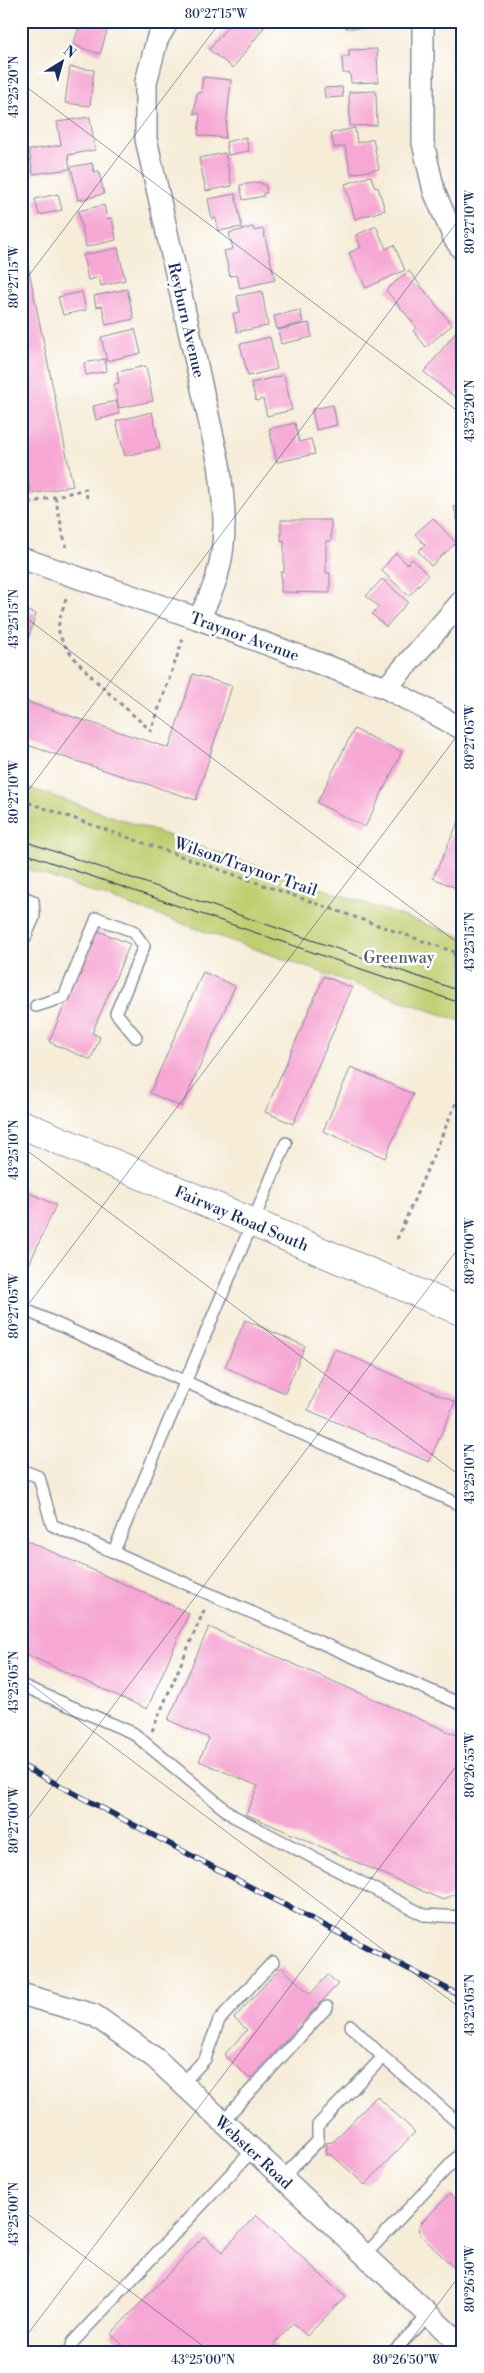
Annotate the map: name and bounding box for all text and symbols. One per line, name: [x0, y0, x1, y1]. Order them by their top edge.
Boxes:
text: 80°27'15"W: [185, 7, 248, 22]
north arrow: [38, 38, 88, 88]
text: N: [59, 42, 79, 63]
text: 43°25'20"N: [7, 56, 22, 118]
text: 80°27'10"W: [463, 189, 478, 254]
text: 80°27'15"W: [7, 245, 22, 308]
street label: Reyburn Avenue: [163, 261, 209, 380]
text: 43°25'20"N: [463, 380, 478, 442]
text: 43°25'15"N: [7, 589, 22, 649]
street label: Traynor Avenue: [187, 608, 302, 666]
text: 80°27'05"W: [463, 703, 478, 770]
text: 80°27'10"W: [7, 759, 22, 824]
street label: Wilson/Traynor Trail: [171, 833, 320, 901]
text: 43°25'15"N: [463, 912, 478, 972]
park label: Greenway: [363, 948, 435, 968]
text: 43°25'10"N: [7, 1120, 22, 1180]
street label: Fairway Road South: [172, 1182, 312, 1256]
text: 80°27'00"W: [463, 1217, 478, 1284]
text: 80°27'05"W: [7, 1272, 22, 1339]
text: 43°25'10"N: [463, 1444, 478, 1504]
text: 43°25'05"N: [7, 1651, 22, 1713]
text: 80°26'55"W: [463, 1731, 478, 1798]
text: 80°27'00"W: [7, 1786, 22, 1853]
text: 43°25'05"N: [463, 1974, 478, 2036]
street label: Webster Road: [210, 2111, 296, 2194]
text: 43°25'00"N: [7, 2182, 22, 2246]
text: 80°26'50"W: [463, 2245, 478, 2312]
text: 43°25'00"N: [171, 2353, 235, 2368]
text: 80°26'50"W: [373, 2353, 440, 2368]

